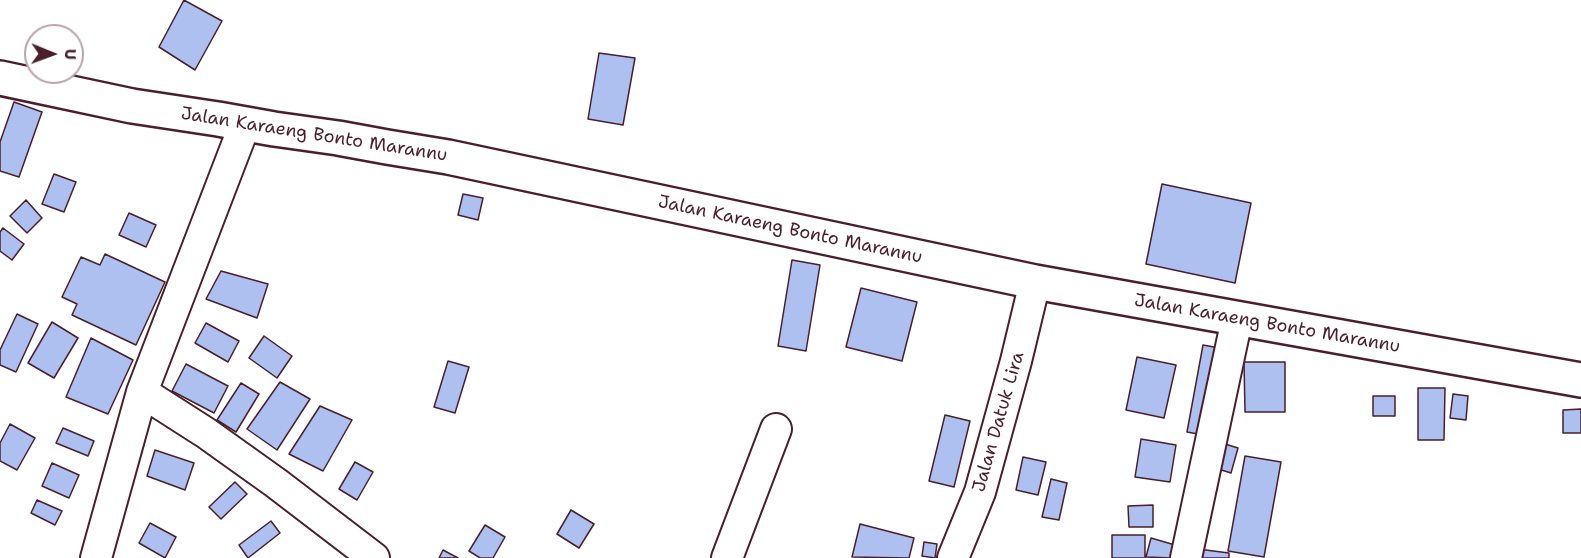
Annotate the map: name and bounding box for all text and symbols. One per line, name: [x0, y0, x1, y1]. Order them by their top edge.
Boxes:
north arrow: [24, 24, 84, 84]
text: U: [60, 49, 81, 60]
street label: Jalan Karaeng Bonto Marannu: [179, 103, 449, 167]
street label: Jalan Karaeng Bonto Marannu: [656, 191, 924, 269]
street label: Jalan Karaeng Bonto Marannu: [1132, 290, 1402, 358]
street label: Jalan Datuk Lira: [969, 349, 1029, 495]

